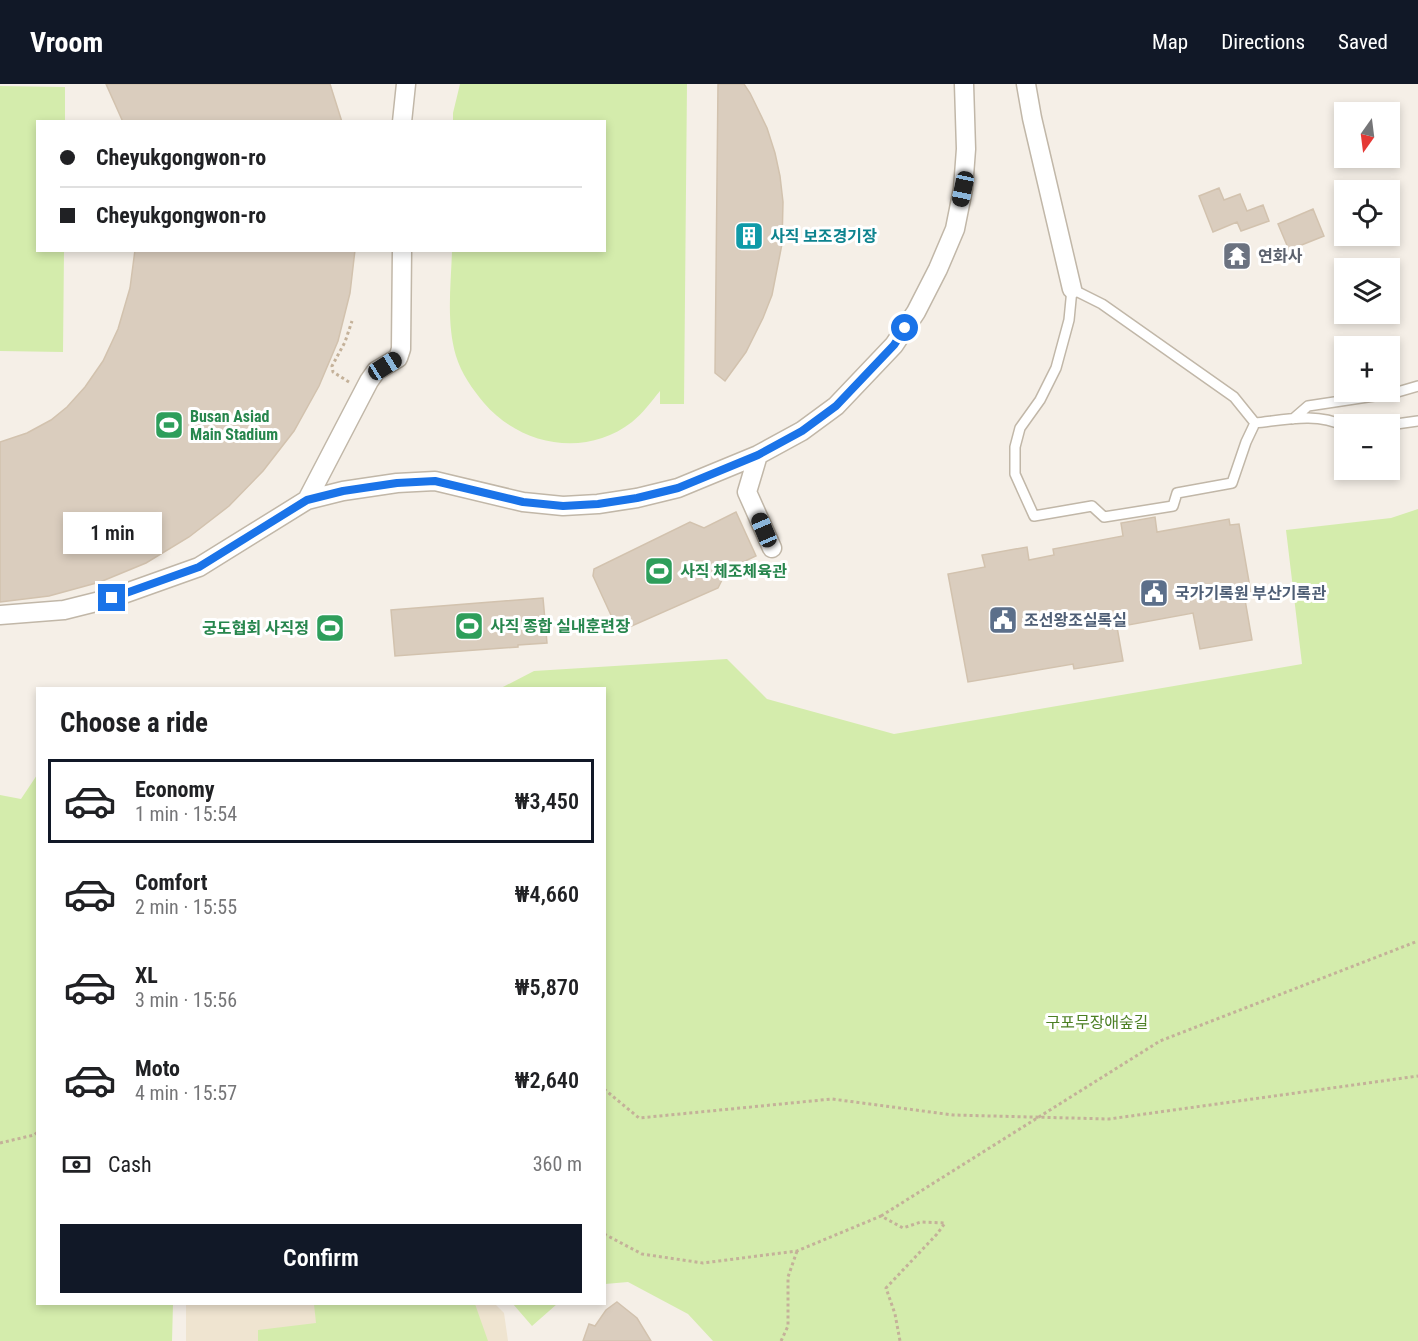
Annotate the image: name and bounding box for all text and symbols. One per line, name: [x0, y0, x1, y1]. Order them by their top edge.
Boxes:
text: Vroom: [30, 26, 103, 59]
text: Map: [1152, 30, 1188, 54]
text: Directions: [1221, 30, 1305, 54]
text: Saved: [1338, 30, 1388, 54]
north arrow: [1334, 102, 1400, 168]
map controls: [1334, 102, 1400, 480]
text: Cheyukgongwon-ro: [96, 145, 266, 170]
car: [950, 170, 976, 208]
button: locate: [1334, 180, 1400, 246]
text: Cheyukgongwon-ro: [96, 203, 266, 228]
building icon: 사직 보조경기장: [733, 220, 765, 252]
place label: 사직 보조경기장: [770, 227, 877, 246]
temple icon: 연화사: [1221, 240, 1253, 272]
place label: 연화사: [1258, 247, 1302, 266]
button: layers: [1334, 258, 1400, 324]
route start: [891, 314, 918, 341]
button: +: [1334, 336, 1400, 402]
car: [365, 349, 405, 383]
place label: Busan Asiad Main Stadium: [190, 407, 278, 444]
sports icon: Busan Asiad Main Stadium: [153, 409, 185, 441]
button: −: [1334, 414, 1400, 480]
car: [749, 510, 779, 550]
callout: 1 min: [63, 511, 162, 553]
text: 1 min: [90, 521, 135, 545]
sports icon: 사직 체조체육관: [643, 555, 675, 587]
place label: 사직 체조체육관: [680, 562, 787, 581]
public building icon: 국가기록원 부산기록관: [1138, 577, 1170, 609]
route end: [98, 584, 125, 611]
place label: 국가기록원 부산기록관: [1175, 584, 1326, 603]
public building icon: 조선왕조실록실: [987, 604, 1019, 636]
sports icon: 사직 종합 실내훈련장: [453, 610, 485, 642]
place label: 조선왕조실록실: [1024, 611, 1127, 630]
sports icon: 궁도협회 사직정: [314, 612, 346, 644]
place label: 사직 종합 실내훈련장: [490, 617, 630, 636]
place label: 궁도협회 사직정: [202, 619, 309, 638]
text: Choose a ride: [60, 707, 208, 739]
icon: car: [63, 774, 117, 828]
text: Economy: [135, 777, 215, 802]
text: ₩3,450: [514, 789, 579, 814]
text: 1 min · 15:54: [135, 802, 237, 826]
icon: car: [63, 867, 117, 921]
text: Comfort: [135, 870, 208, 895]
text: ₩4,660: [514, 882, 579, 907]
text: 2 min · 15:55: [135, 895, 237, 919]
icon: car: [63, 960, 117, 1014]
text: XL: [135, 963, 158, 988]
text: ₩5,870: [514, 975, 579, 1000]
text: 3 min · 15:56: [135, 988, 237, 1012]
park label: 구포무장애숲길: [1045, 1013, 1149, 1032]
icon: car: [63, 1053, 117, 1107]
text: Moto: [135, 1056, 180, 1081]
text: ₩2,640: [514, 1068, 579, 1093]
text: 4 min · 15:57: [135, 1081, 237, 1105]
icon: cash: [60, 1148, 93, 1181]
text: Cash: [108, 1152, 152, 1177]
text: 360 m: [533, 1152, 582, 1176]
button: Confirm: [60, 1224, 582, 1293]

